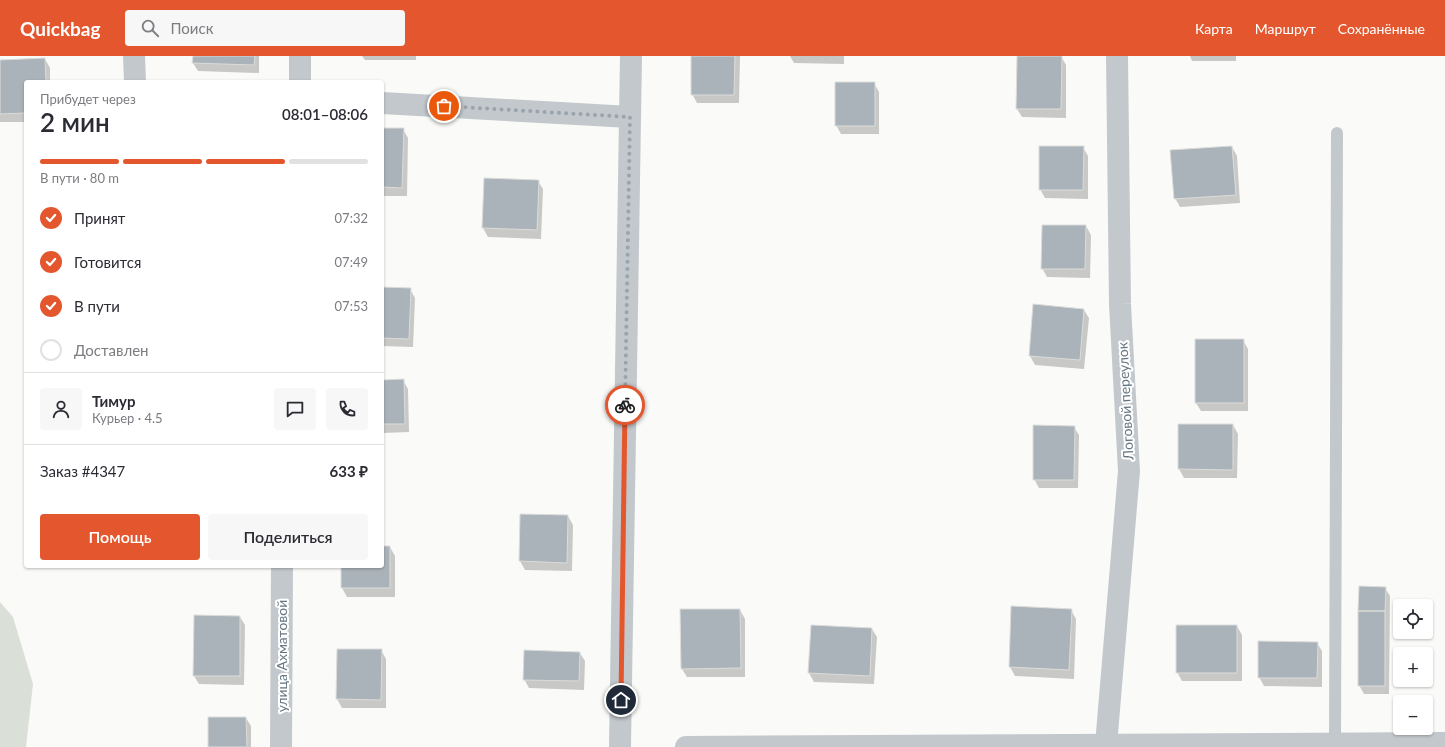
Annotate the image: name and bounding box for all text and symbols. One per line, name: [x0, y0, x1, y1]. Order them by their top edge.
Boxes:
search box: [125, 10, 405, 46]
text: Quickbag: [20, 17, 101, 40]
icon: search: [139, 17, 161, 39]
text: Поиск: [171, 19, 213, 37]
text: Карта: [1195, 20, 1233, 37]
text: Маршрут: [1255, 20, 1316, 37]
text: Сохранённые: [1338, 20, 1425, 37]
pin: [427, 89, 461, 123]
text: Прибудет через: [40, 91, 136, 107]
icon: bag: [433, 95, 455, 117]
text: 08:01–08:06: [282, 105, 368, 123]
text: 2 мин: [40, 106, 110, 138]
text: В пути · 80 m: [40, 170, 119, 186]
icon: check: [40, 207, 62, 229]
text: Принят: [74, 209, 125, 227]
text: 07:32: [335, 210, 368, 226]
icon: check: [40, 251, 62, 273]
text: Готовится: [74, 253, 141, 271]
text: 07:49: [335, 254, 368, 270]
icon: check: [40, 295, 62, 317]
text: В пути: [74, 297, 120, 315]
text: 07:53: [335, 298, 368, 314]
text: Доставлен: [74, 341, 149, 359]
street label: Логовой переулок: [1113, 341, 1137, 461]
courier: [605, 385, 645, 425]
button: person: [40, 388, 82, 430]
button: chat: [274, 388, 316, 430]
button: phone: [326, 388, 368, 430]
text: Тимур: [92, 392, 135, 410]
icon: bike: [614, 394, 636, 416]
text: Курьер · 4.5: [92, 410, 163, 426]
text: Заказ #4347: [40, 462, 125, 480]
text: 633 ₽: [330, 462, 368, 480]
button: Помощь: [40, 514, 200, 560]
button: Поделиться: [208, 514, 368, 560]
map controls: [1393, 599, 1433, 735]
button: locate: [1393, 599, 1433, 639]
street label: улица Ахматовой: [273, 600, 290, 712]
button: +: [1393, 647, 1433, 687]
pin: [604, 683, 638, 717]
icon: home: [610, 689, 632, 711]
button: −: [1393, 695, 1433, 735]

